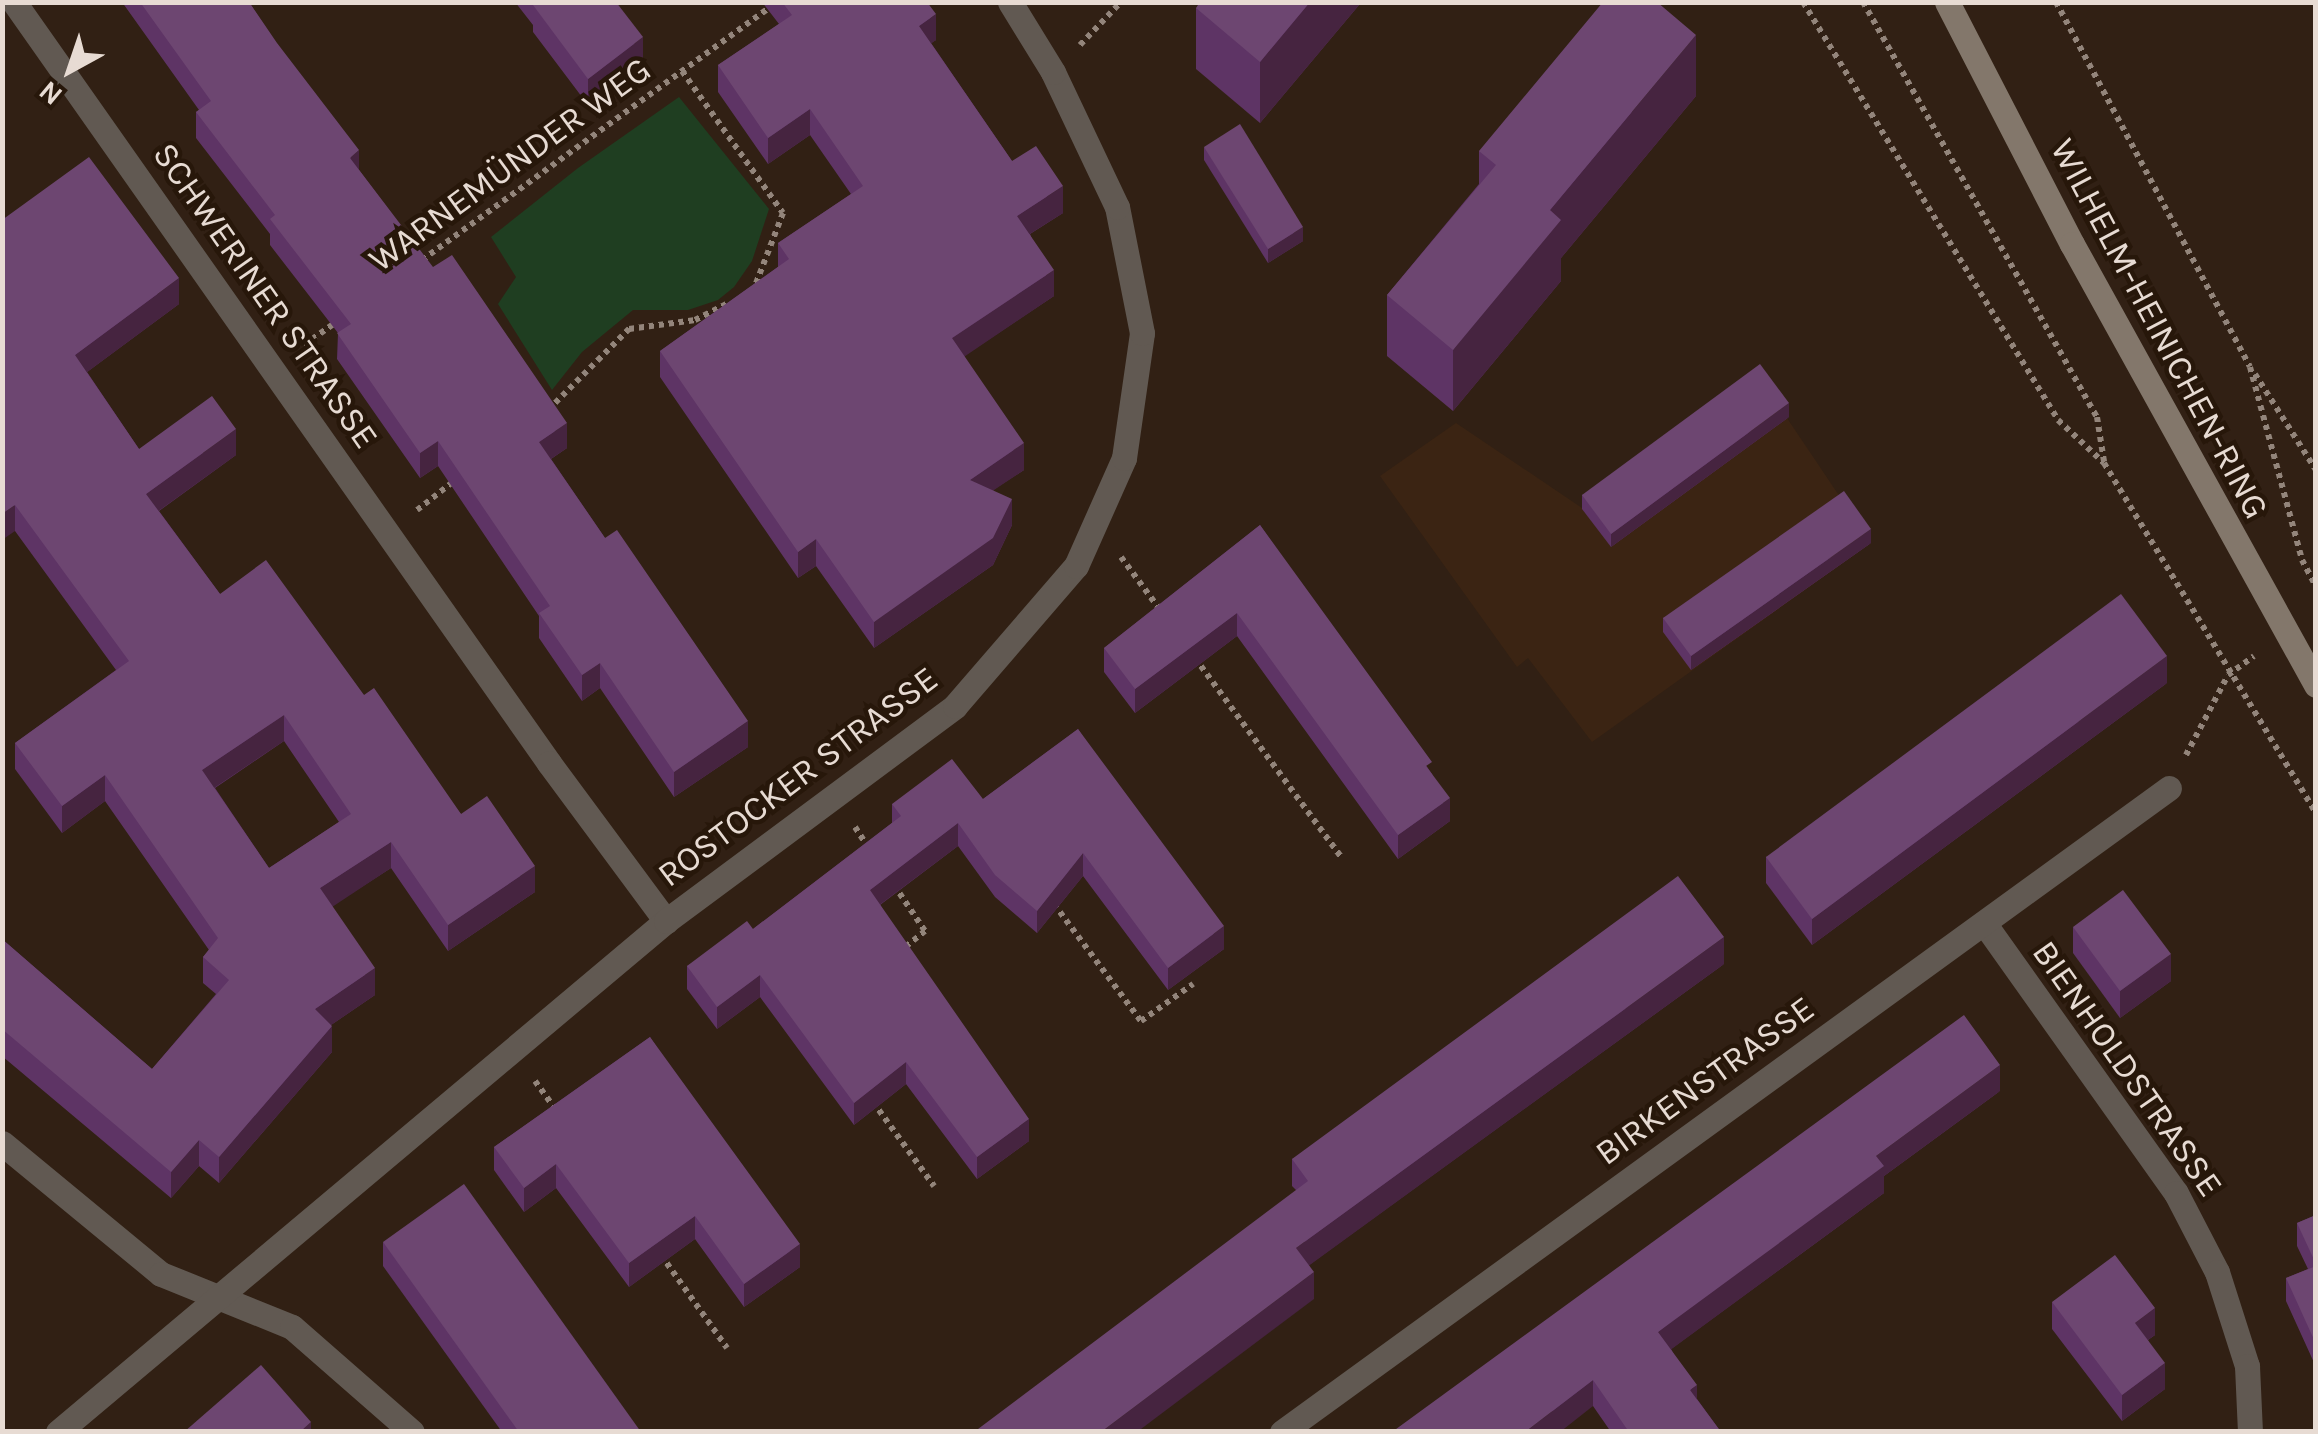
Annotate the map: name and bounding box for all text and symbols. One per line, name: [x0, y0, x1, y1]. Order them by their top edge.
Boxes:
north arrow: [20, 20, 120, 120]
street label: WARNEMÜNDER WEG: [361, 49, 659, 281]
text: N: [32, 74, 69, 112]
street label: WILHELM-HEINICHEN-RING: [2041, 132, 2277, 526]
street label: SCHWERINER STRASSE: [143, 135, 387, 457]
street label: ROSTOCKER STRASSE: [650, 658, 946, 896]
street label: BIENHOLDSTRASSE: [2023, 933, 2231, 1205]
street label: BIRKENSTRASSE: [1587, 988, 1823, 1174]

